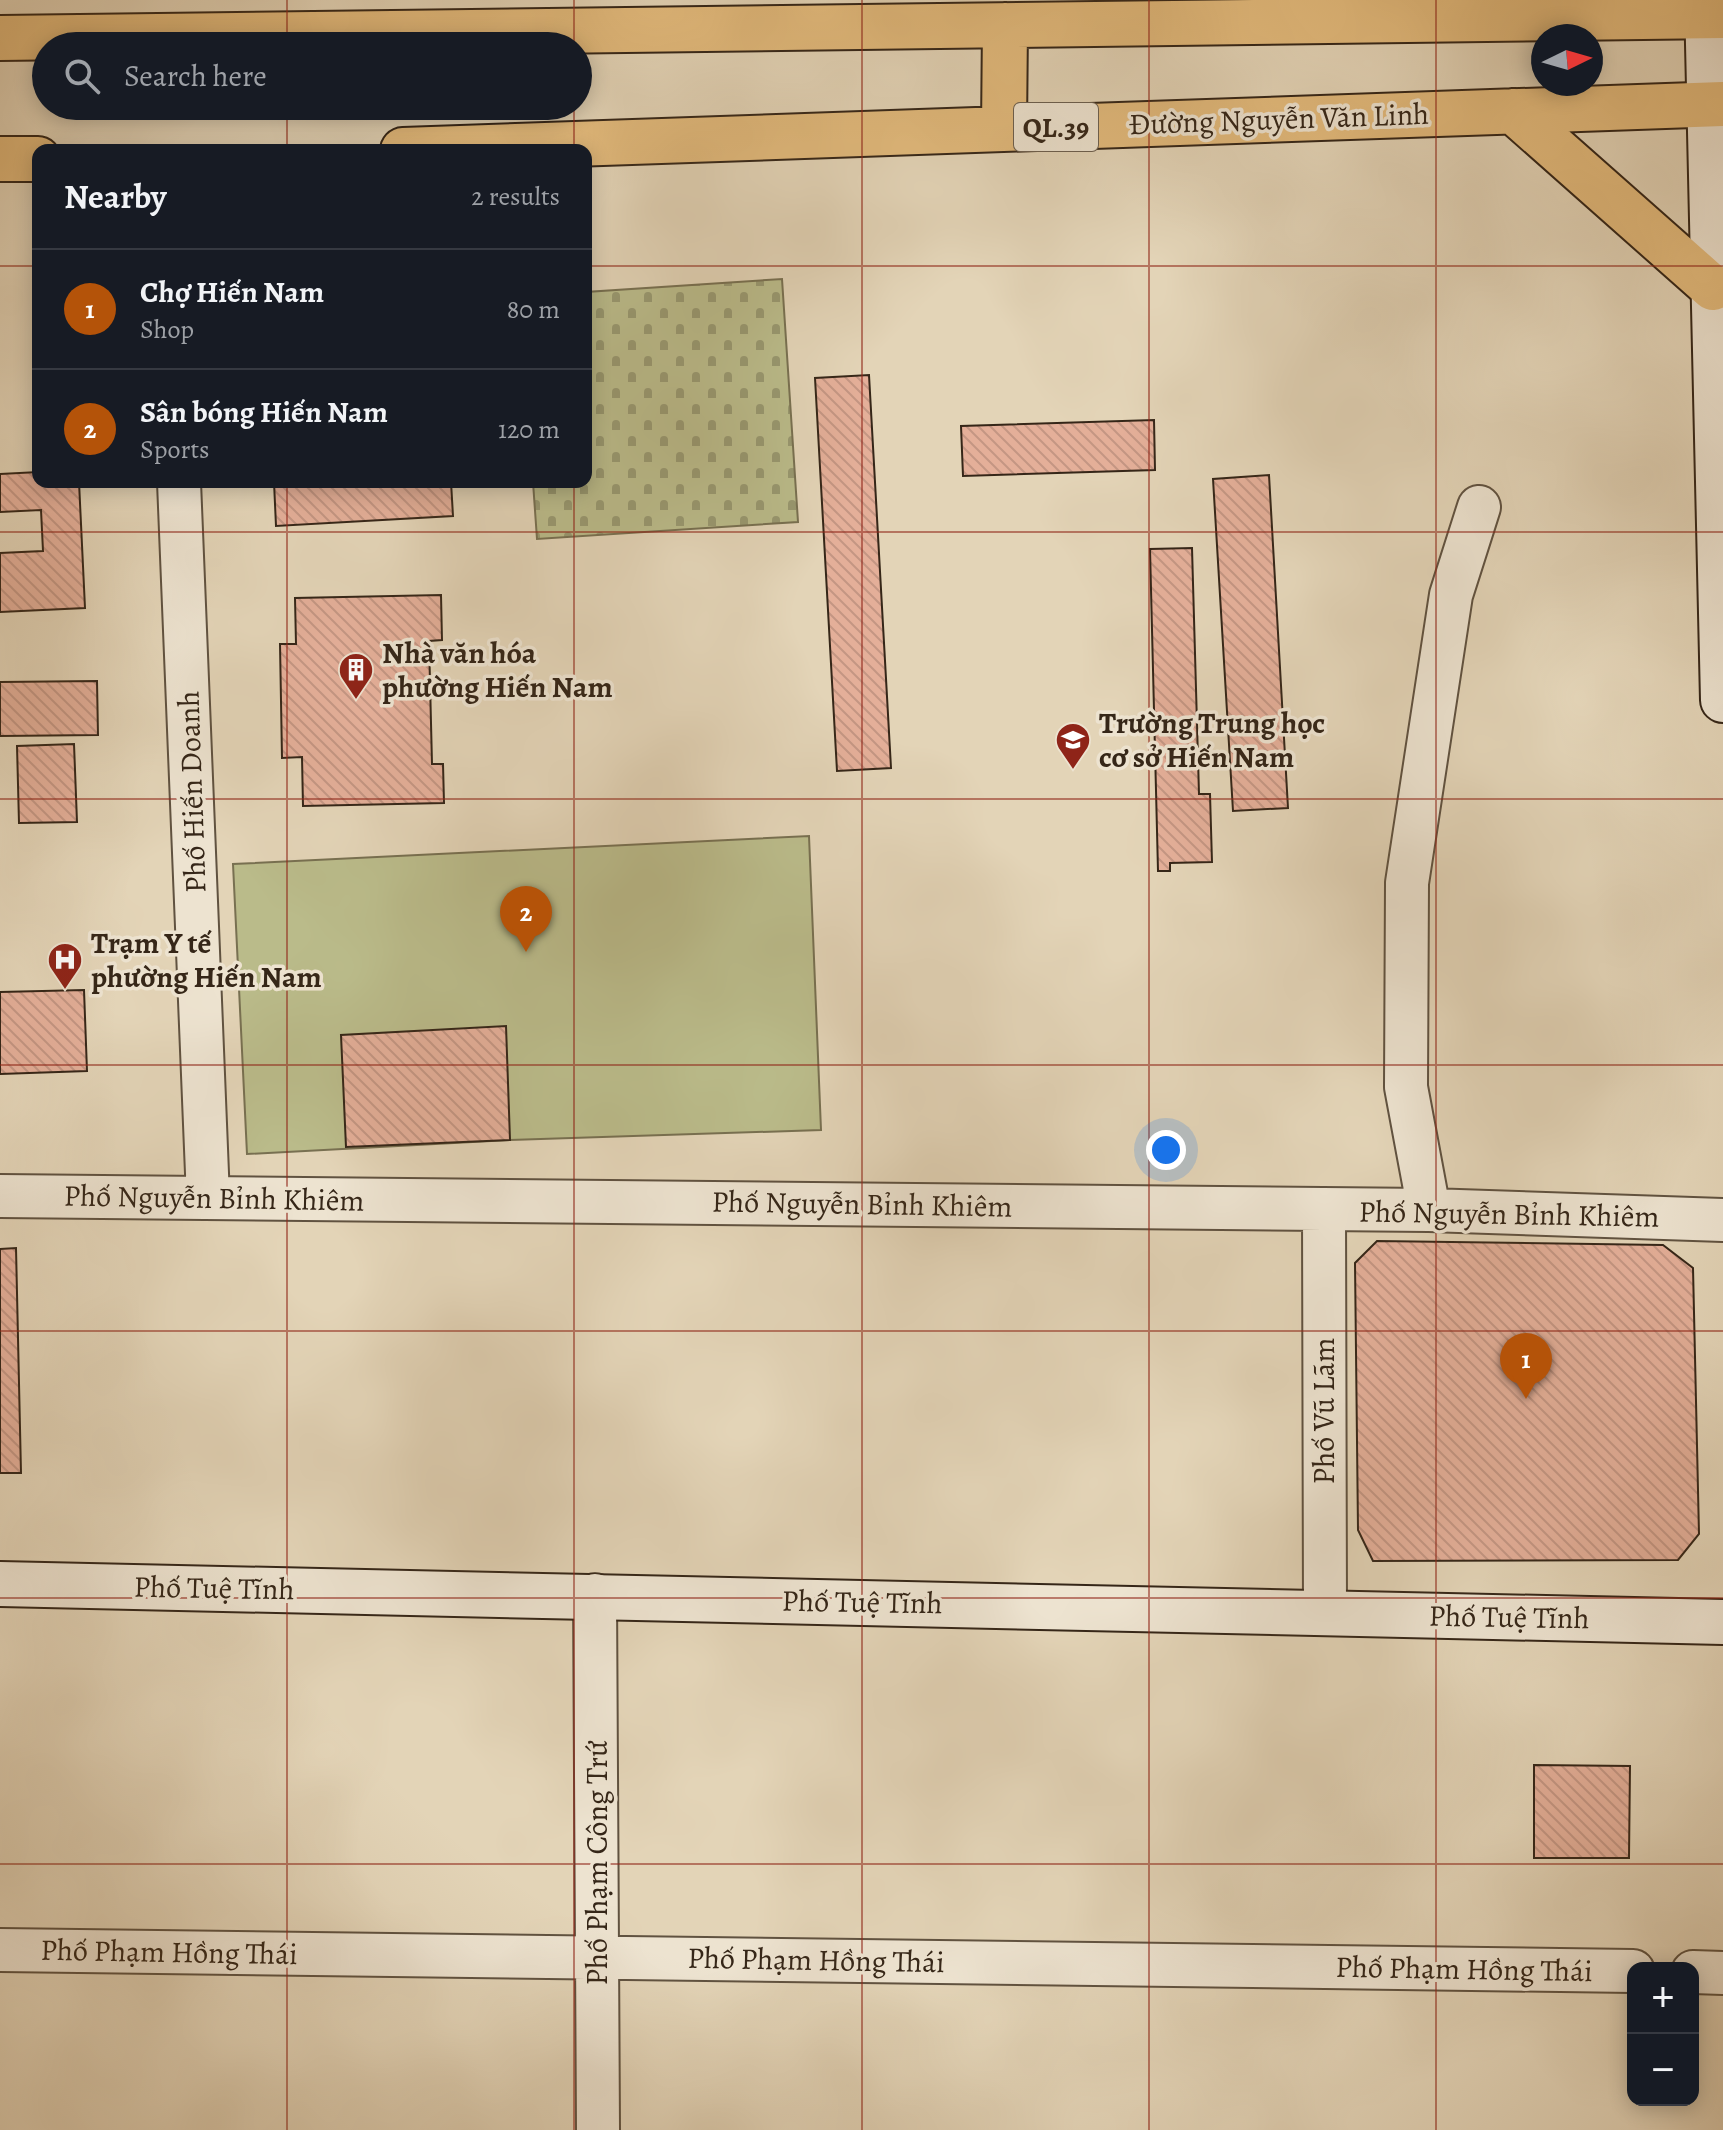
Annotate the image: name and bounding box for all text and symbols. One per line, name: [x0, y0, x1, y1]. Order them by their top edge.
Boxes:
north arrow: [1531, 24, 1603, 96]
search box: [32, 32, 592, 120]
icon: search: [60, 54, 104, 98]
text: Search here: [124, 56, 267, 96]
street label: Đường Nguyễn Văn Linh: [1128, 94, 1430, 144]
road number: QL.39: [1014, 103, 1098, 151]
text: Nearby: [64, 173, 167, 220]
text: 2 results: [471, 179, 560, 214]
text: Chợ Hiến Nam: [140, 272, 324, 312]
text: 1: [85, 292, 95, 327]
text: 80 m: [507, 292, 560, 327]
text: Shop: [140, 312, 194, 347]
text: Sân bóng Hiến Nam: [140, 392, 388, 432]
text: 2: [84, 412, 96, 447]
text: 120 m: [498, 412, 560, 447]
text: Sports: [140, 432, 209, 467]
place label: Nhà văn hóa phường Hiến Nam: [382, 633, 613, 707]
building icon: Nhà văn hóa phường Hiến Nam: [337, 651, 375, 701]
street label: Phố Hiến Doanh: [168, 690, 216, 894]
place label: Trường Trung học cơ sở Hiến Nam: [1099, 703, 1325, 777]
school or university icon: Trường Trung học cơ sở Hiến Nam: [1054, 721, 1092, 771]
pin: 2: [500, 886, 552, 952]
place label: Trạm Y tế phường Hiến Nam: [91, 923, 322, 997]
hospital icon: Trạm Y tế phường Hiến Nam: [46, 941, 84, 991]
your location: [1146, 1130, 1186, 1170]
street label: Phố Nguyễn Bỉnh Khiêm: [63, 1175, 365, 1221]
street label: Phố Nguyễn Bỉnh Khiêm: [711, 1181, 1013, 1227]
street label: Phố Nguyễn Bỉnh Khiêm: [1358, 1191, 1660, 1237]
pin: 1: [1500, 1333, 1552, 1399]
street label: Phố Vũ Lãm: [1304, 1338, 1344, 1484]
street label: Phố Tuệ Tĩnh: [133, 1567, 295, 1609]
street label: Phố Tuệ Tĩnh: [781, 1581, 943, 1623]
street label: Phố Tuệ Tĩnh: [1428, 1596, 1590, 1638]
street label: Phố Phạm Công Trứ: [577, 1740, 617, 1985]
street label: Phố Phạm Hồng Thái: [40, 1930, 298, 1974]
street label: Phố Phạm Hồng Thái: [687, 1938, 945, 1982]
street label: Phố Phạm Hồng Thái: [1335, 1947, 1593, 1991]
map controls: [1627, 1962, 1699, 2106]
button: +: [1627, 1962, 1699, 2034]
button: −: [1627, 2034, 1699, 2106]

